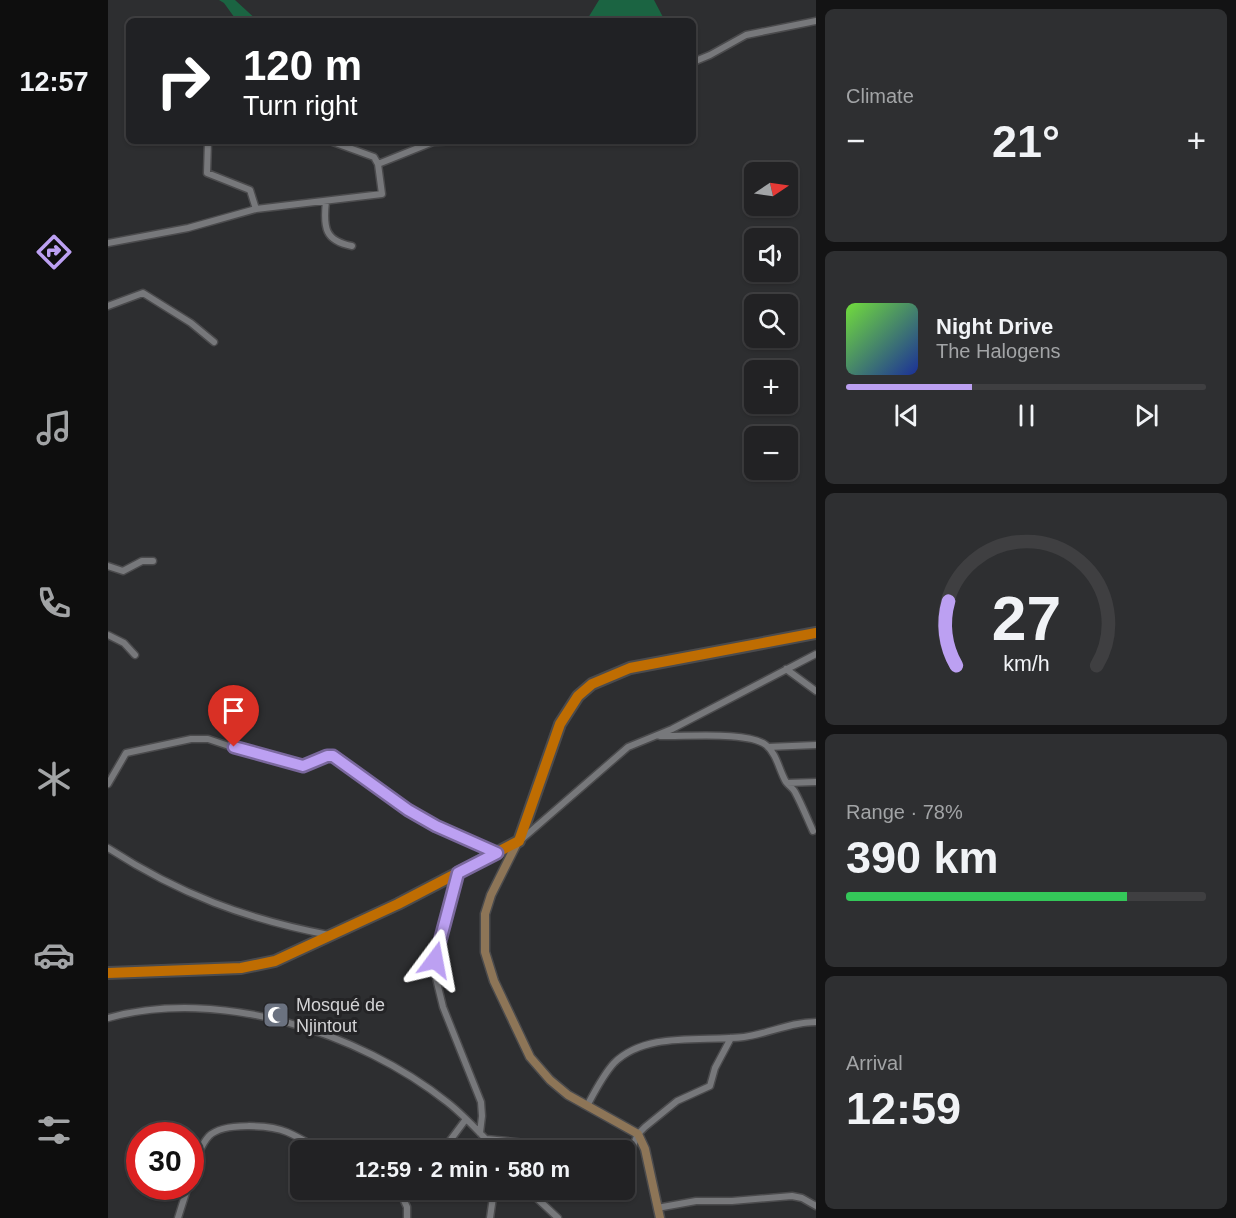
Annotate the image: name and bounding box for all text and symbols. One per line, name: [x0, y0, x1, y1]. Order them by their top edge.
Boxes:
icon: right: [144, 42, 222, 120]
text: 120 m: [243, 42, 362, 89]
text: 12:57: [19, 67, 89, 97]
text: Climate: [846, 85, 914, 107]
text: Turn right: [243, 91, 358, 121]
text: 21°: [992, 116, 1060, 167]
text: −: [846, 122, 865, 159]
text: +: [1187, 122, 1206, 159]
north arrow: [744, 162, 798, 216]
map controls: [744, 162, 798, 480]
button: sound: [744, 228, 798, 282]
icon: directions: [33, 231, 75, 273]
button: search: [744, 294, 798, 348]
text: Night Drive: [936, 314, 1053, 339]
text: The Halogens: [936, 340, 1061, 362]
button: +: [744, 360, 798, 414]
icon: previous: [890, 399, 923, 432]
icon: pause: [1010, 399, 1043, 432]
icon: next: [1130, 399, 1163, 432]
icon: music: [33, 407, 75, 449]
button: −: [744, 426, 798, 480]
icon: phone: [33, 582, 75, 624]
text: 27: [991, 584, 1061, 653]
text: km/h: [1003, 652, 1049, 676]
pin: [208, 685, 259, 747]
icon: arrive: [217, 694, 250, 727]
icon: climate: [33, 758, 75, 800]
text: Range · 78%: [846, 801, 963, 823]
text: 390 km: [846, 832, 999, 883]
position arrow: [403, 928, 467, 992]
icon: car: [33, 934, 75, 976]
place label: Mosqué de Njintout: [296, 995, 385, 1036]
mosque icon: Mosqué de Njintout: [261, 1000, 291, 1030]
text: Arrival: [846, 1052, 903, 1074]
text: 12:59: [846, 1083, 961, 1134]
icon: filters: [33, 1109, 75, 1151]
speed limit sign: 30: [126, 1122, 204, 1200]
text: 12:59 · 2 min · 580 m: [355, 1157, 570, 1182]

